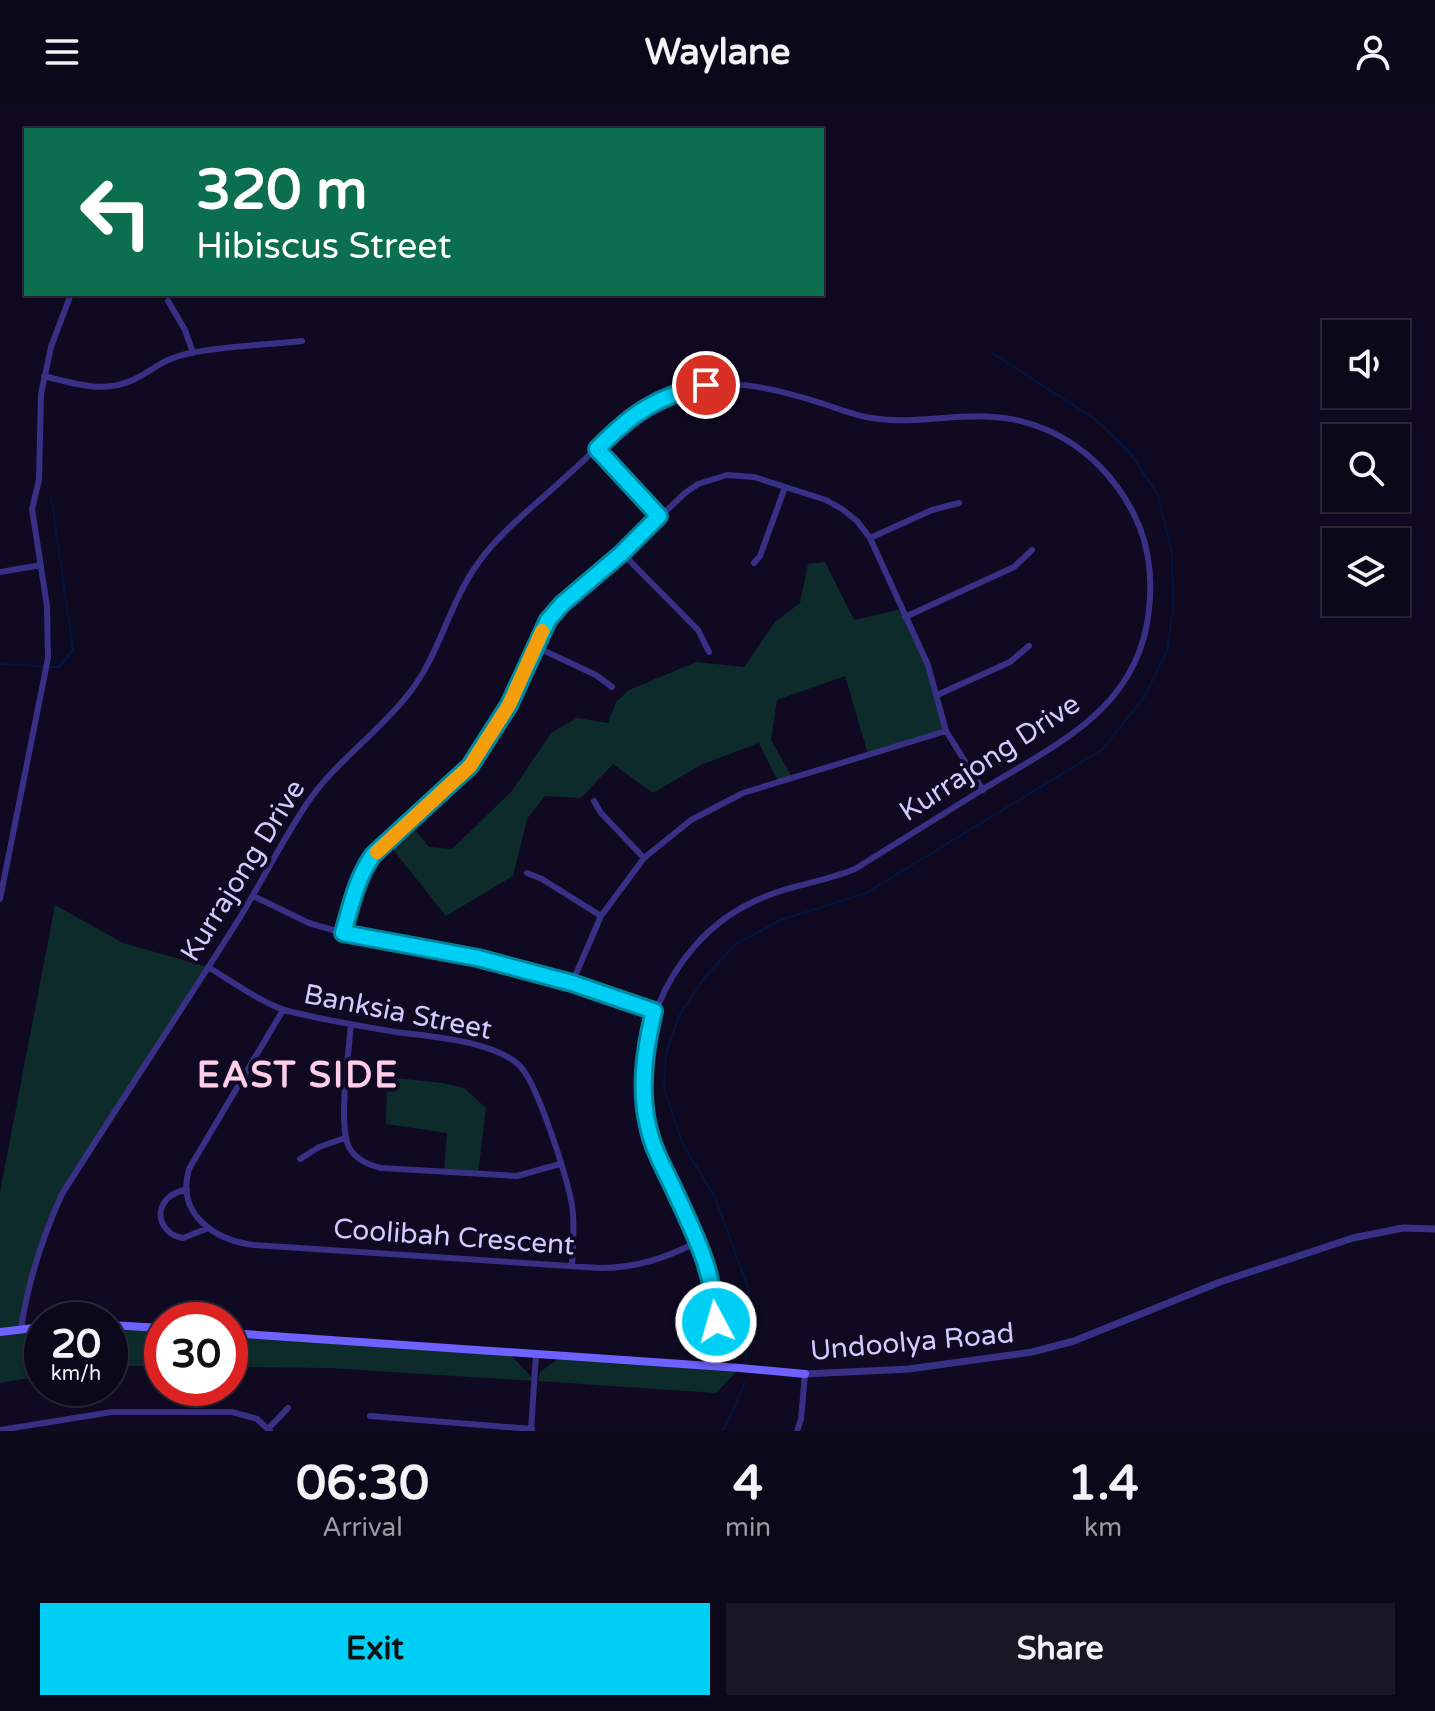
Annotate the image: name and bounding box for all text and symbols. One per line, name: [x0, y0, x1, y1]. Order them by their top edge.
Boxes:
icon: menu: [40, 30, 84, 74]
icon: person: [1351, 30, 1395, 74]
text: Waylane: [645, 31, 790, 74]
text: 320 m: [196, 157, 367, 224]
icon: left: [64, 160, 168, 264]
text: Hibiscus Street: [196, 225, 451, 268]
map controls: [1322, 320, 1410, 616]
button: sound: [1322, 320, 1410, 408]
pin: [672, 351, 740, 419]
icon: arrive: [684, 363, 728, 407]
button: search: [1322, 424, 1410, 512]
button: layers: [1322, 528, 1410, 616]
street label: Kurrajong Drive: [893, 687, 1086, 829]
street label: Kurrajong Drive: [173, 773, 312, 968]
street label: Banksia Street: [301, 977, 495, 1047]
district label: EAST SIDE: [197, 1054, 399, 1097]
street label: Coolibah Crescent: [332, 1212, 576, 1262]
position arrow: [674, 1280, 758, 1364]
speed limit sign: 30: [144, 1302, 248, 1406]
street label: Undoolya Road: [809, 1316, 1016, 1368]
text: 20: [51, 1320, 101, 1368]
text: km/h: [51, 1362, 101, 1386]
text: 06:30: [296, 1455, 429, 1513]
text: 4: [733, 1455, 763, 1513]
text: 1.4: [1067, 1455, 1139, 1513]
text: Arrival: [322, 1512, 403, 1543]
text: min: [725, 1512, 771, 1543]
text: km: [1084, 1512, 1122, 1543]
button: Exit: [40, 1603, 710, 1695]
button: Share: [726, 1603, 1395, 1695]

